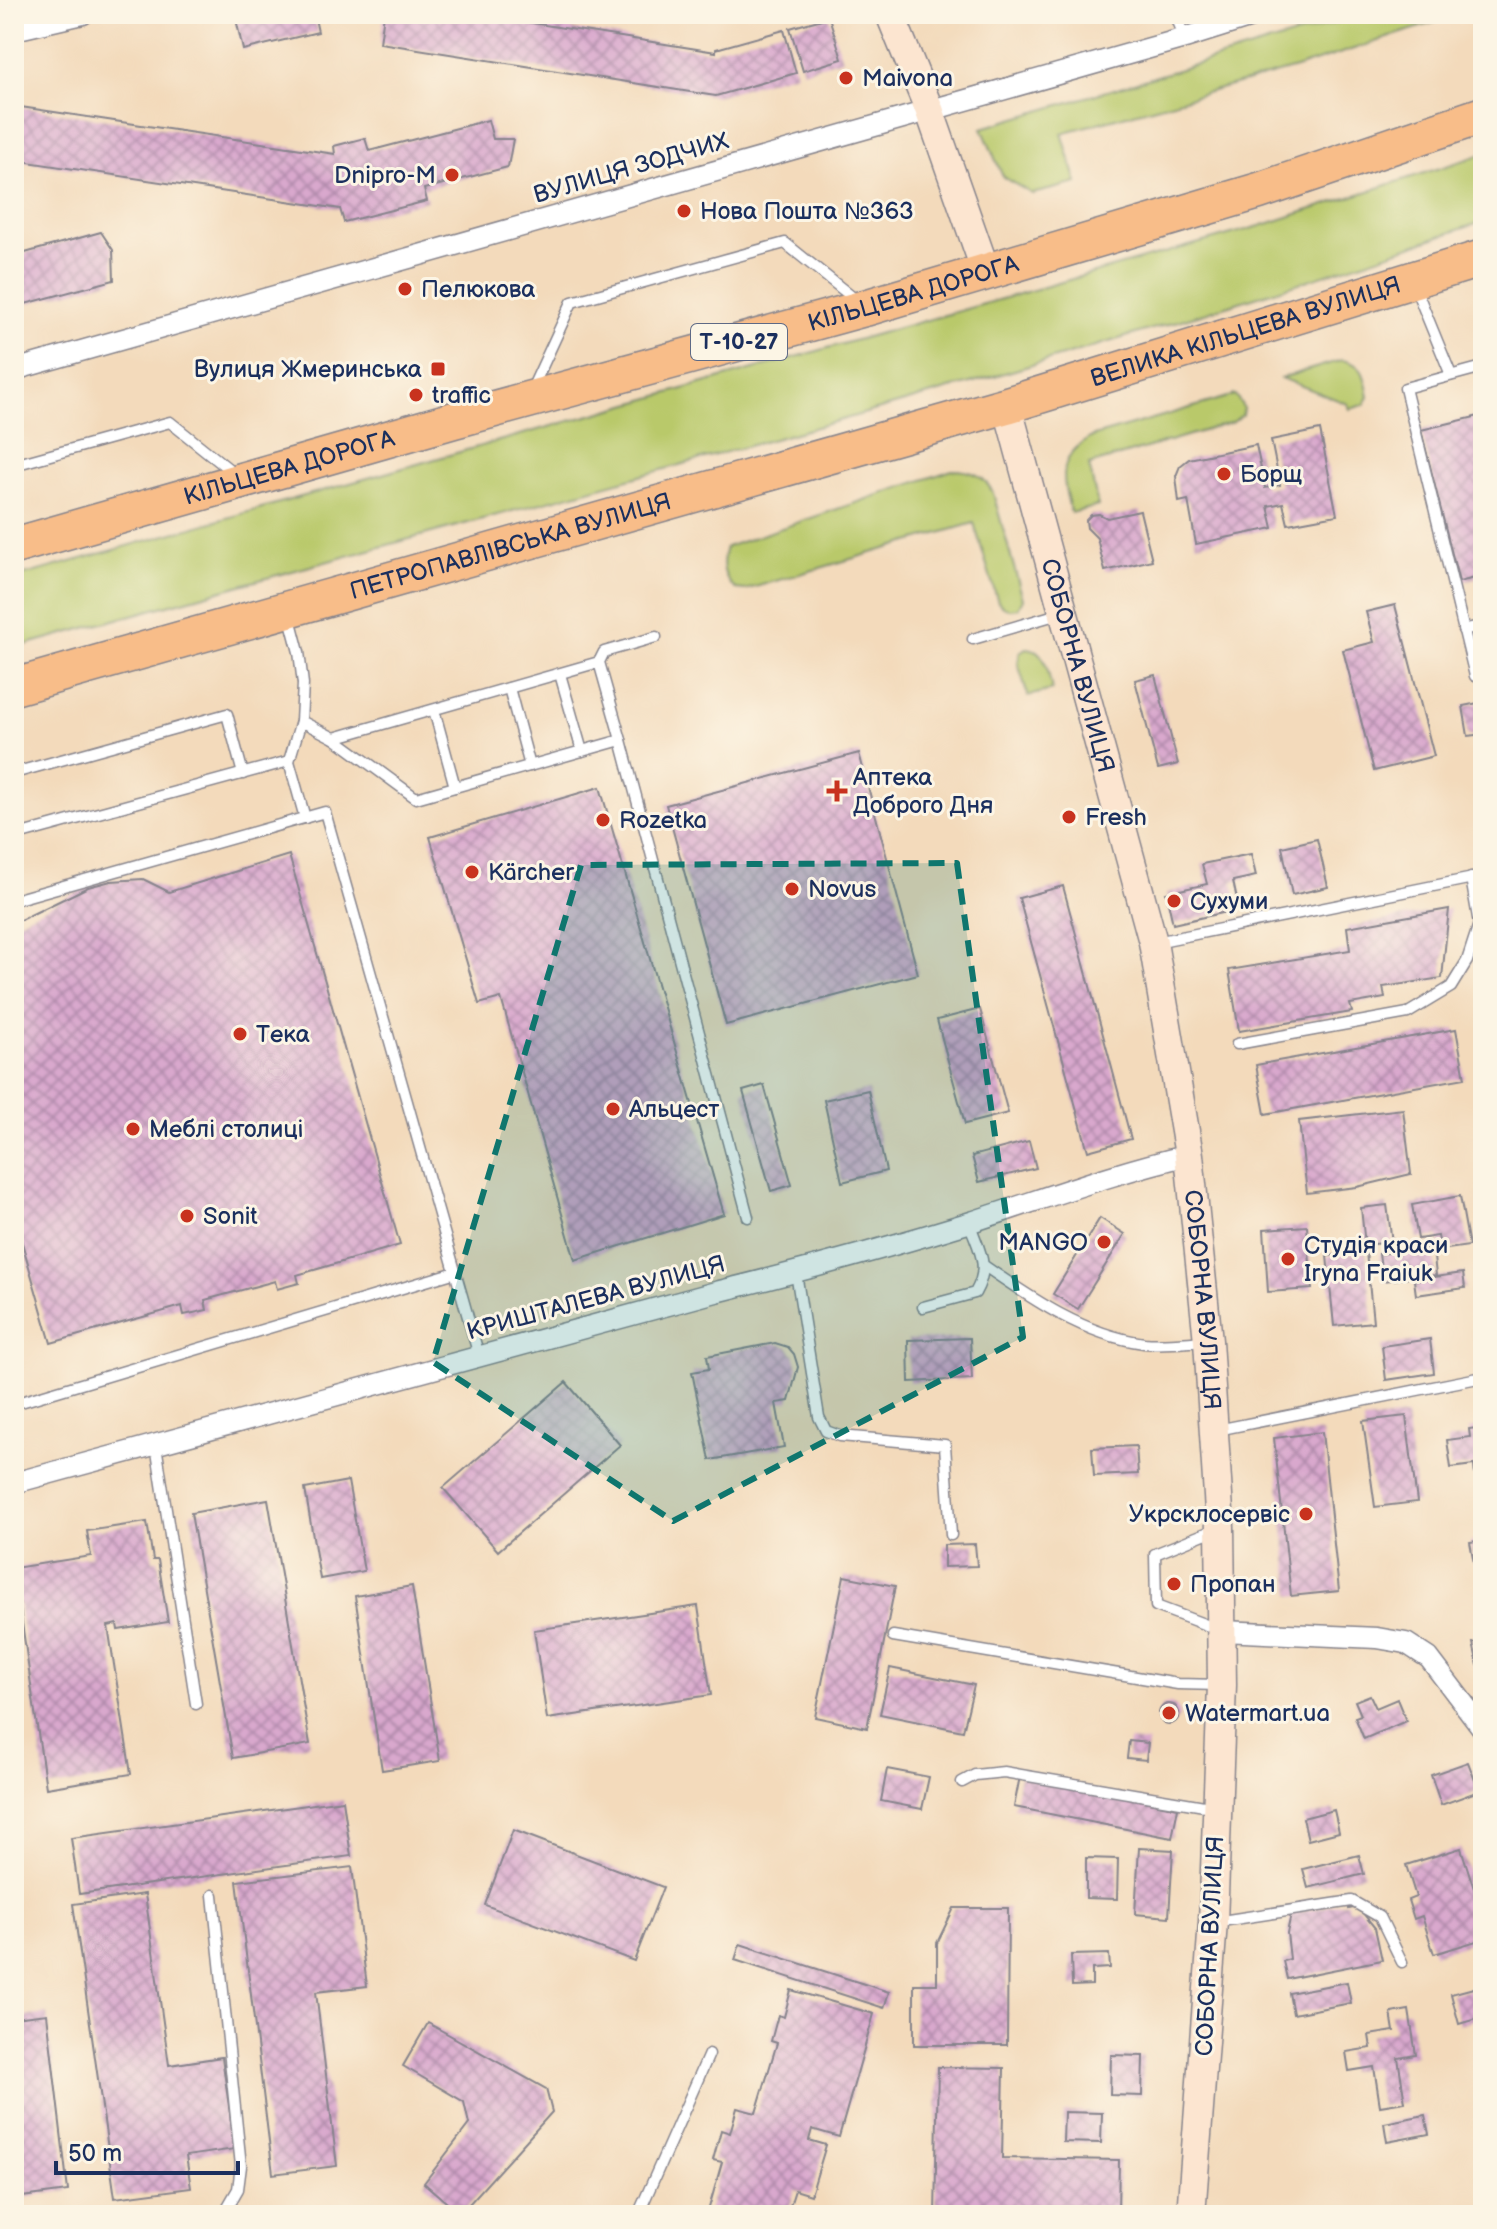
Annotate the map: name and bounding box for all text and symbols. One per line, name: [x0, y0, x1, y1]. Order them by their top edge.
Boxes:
place label: Maivona: [862, 64, 953, 93]
marker: Maivona: [837, 69, 855, 87]
street label: ВУЛИЦЯ ЗОДЧИХ: [530, 126, 732, 210]
place label: Dnipro-M: [334, 161, 436, 190]
marker: Dnipro-M: [443, 166, 461, 184]
place label: Нова Пошта №363: [700, 197, 914, 226]
marker: Нова Пошта №363: [675, 202, 693, 220]
street label: КІЛЬЦЕВА ДОРОГА: [805, 249, 1022, 337]
street label: ВЕЛИКА КІЛЬЦЕВА ВУЛИЦЯ: [1087, 270, 1404, 393]
place label: Пелюкова: [421, 275, 535, 304]
marker: Пелюкова: [396, 280, 414, 298]
road number: Т-10-27: [691, 324, 787, 360]
place label: Вулиця Жмеринська: [194, 355, 422, 384]
marker: Вулиця Жмеринська: [429, 360, 447, 378]
place label: traffic: [432, 381, 491, 410]
marker: traffic: [407, 386, 425, 404]
street label: КІЛЬЦЕВА ДОРОГА: [180, 423, 398, 511]
place label: Борщ: [1240, 460, 1302, 489]
marker: Борщ: [1215, 465, 1233, 483]
street label: ПЕТРОПАВЛІВСЬКА ВУЛИЦЯ: [346, 487, 674, 605]
street label: СОБОРНА ВУЛИЦЯ: [1035, 555, 1121, 776]
place label: Аптека Доброго Дня: [852, 763, 993, 820]
marker: Аптека Доброго Дня: [828, 782, 846, 800]
place label: Fresh: [1085, 803, 1147, 832]
place label: Rozetka: [619, 806, 707, 835]
marker: Fresh: [1060, 808, 1078, 826]
marker: Rozetka: [594, 811, 612, 829]
place label: Kärcher: [488, 858, 574, 887]
marker: Kärcher: [463, 863, 481, 881]
place label: Novus: [808, 875, 876, 904]
marker: Novus: [783, 880, 801, 898]
place label: Сухуми: [1190, 887, 1268, 916]
marker: Сухуми: [1165, 892, 1183, 910]
place label: Тека: [256, 1020, 310, 1049]
marker: Тека: [231, 1025, 249, 1043]
place label: Альцест: [628, 1095, 720, 1124]
marker: Альцест: [604, 1100, 622, 1118]
place label: Меблі столиці: [149, 1115, 303, 1144]
marker: Меблі столиці: [124, 1120, 142, 1138]
street label: СОБОРНА ВУЛИЦЯ: [1178, 1189, 1227, 1411]
place label: Sonit: [203, 1202, 258, 1231]
marker: Sonit: [178, 1207, 196, 1225]
place label: MANGO: [998, 1228, 1088, 1257]
place label: Студія краси Iryna Fraiuk: [1304, 1231, 1448, 1288]
marker: MANGO: [1095, 1233, 1113, 1251]
street label: КРИШТАЛЕВА ВУЛИЦЯ: [464, 1250, 728, 1346]
marker: Студія краси Iryna Fraiuk: [1279, 1250, 1297, 1268]
place label: Укрсклосервіс: [1128, 1500, 1290, 1529]
marker: Укрсклосервіс: [1297, 1505, 1315, 1523]
place label: Пропан: [1190, 1570, 1276, 1599]
marker: Пропан: [1165, 1575, 1183, 1593]
place label: Watermart.ua: [1185, 1699, 1330, 1728]
marker: Watermart.ua: [1160, 1704, 1178, 1722]
street label: СОБОРНА ВУЛИЦЯ: [1190, 1835, 1230, 2057]
scale bar: [56, 2125, 238, 2175]
text: 50 m: [68, 2139, 122, 2168]

